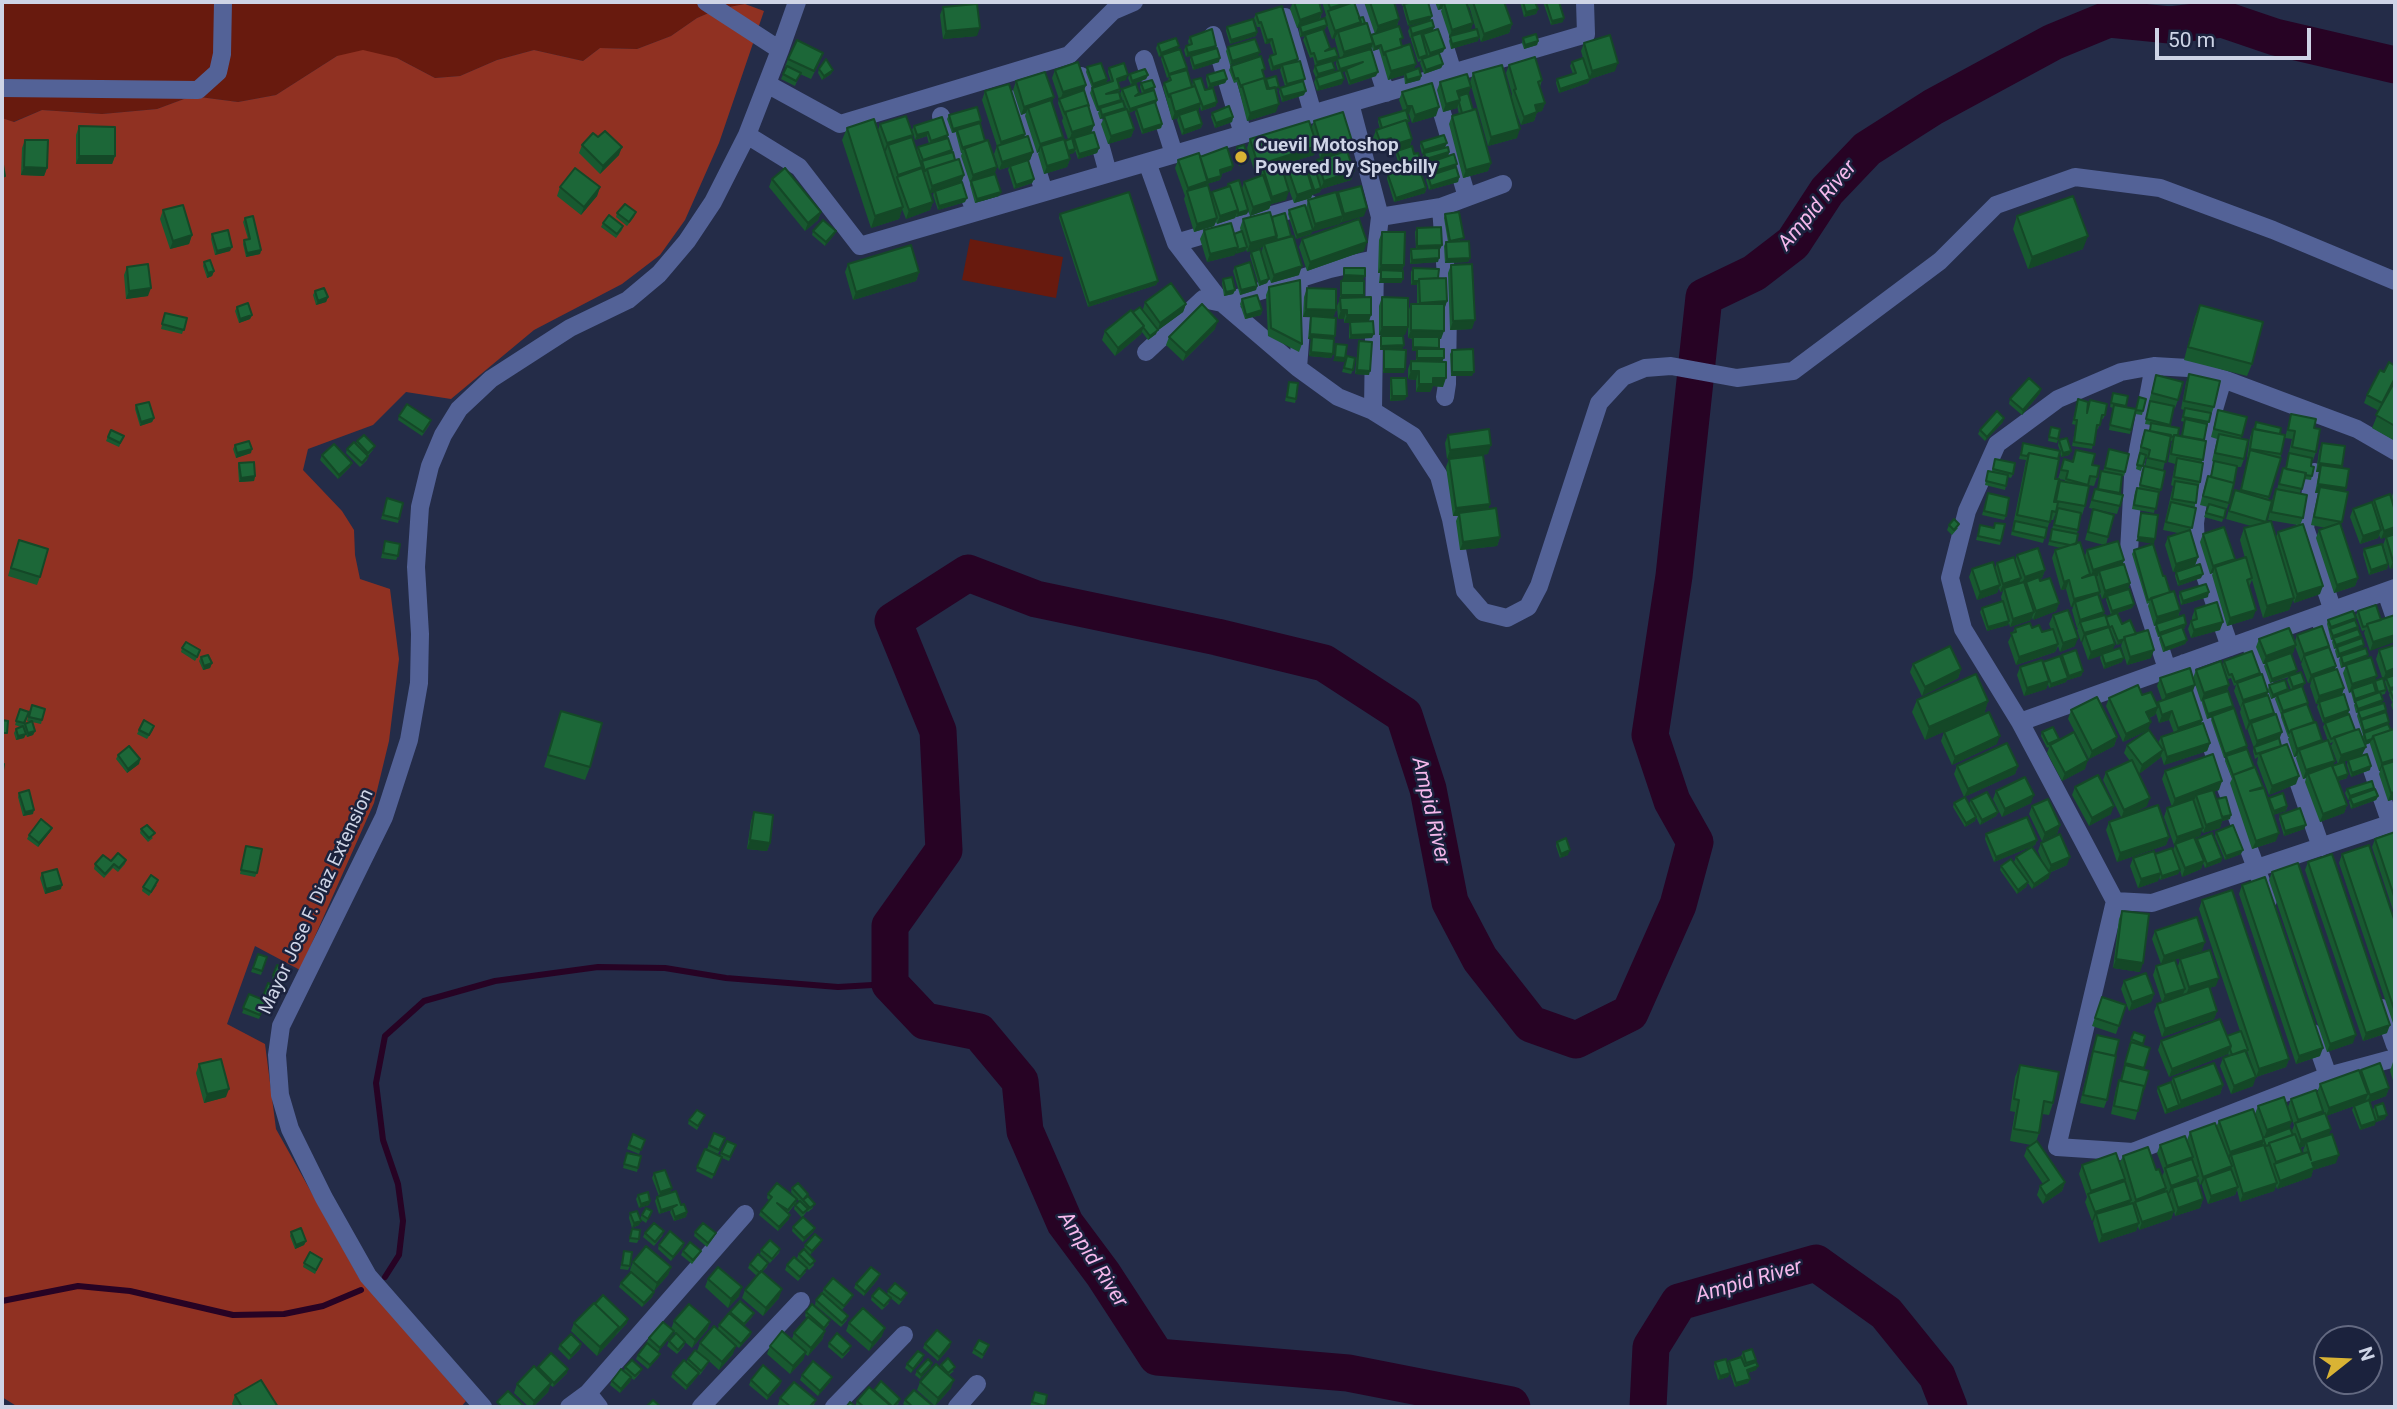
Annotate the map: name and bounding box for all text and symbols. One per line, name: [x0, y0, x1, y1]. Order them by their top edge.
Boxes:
scale bar: [2159, 14, 2315, 58]
text: 50 m: [2168, 28, 2215, 52]
place label: Cuevil Motoshop Powered by Specbilly: [1255, 135, 1437, 179]
marker: Cuevil Motoshop Powered by Specbilly: [1233, 149, 1249, 165]
water label: Ampid River: [1773, 156, 1863, 256]
water label: Ampid River: [1405, 755, 1455, 867]
street label: Mayor Jose F. Diaz Extension: [255, 786, 379, 1018]
water label: Ampid River: [1052, 1207, 1132, 1313]
water label: Ampid River: [1693, 1255, 1805, 1309]
north arrow: [2313, 1325, 2383, 1395]
text: N: [2354, 1344, 2380, 1364]

